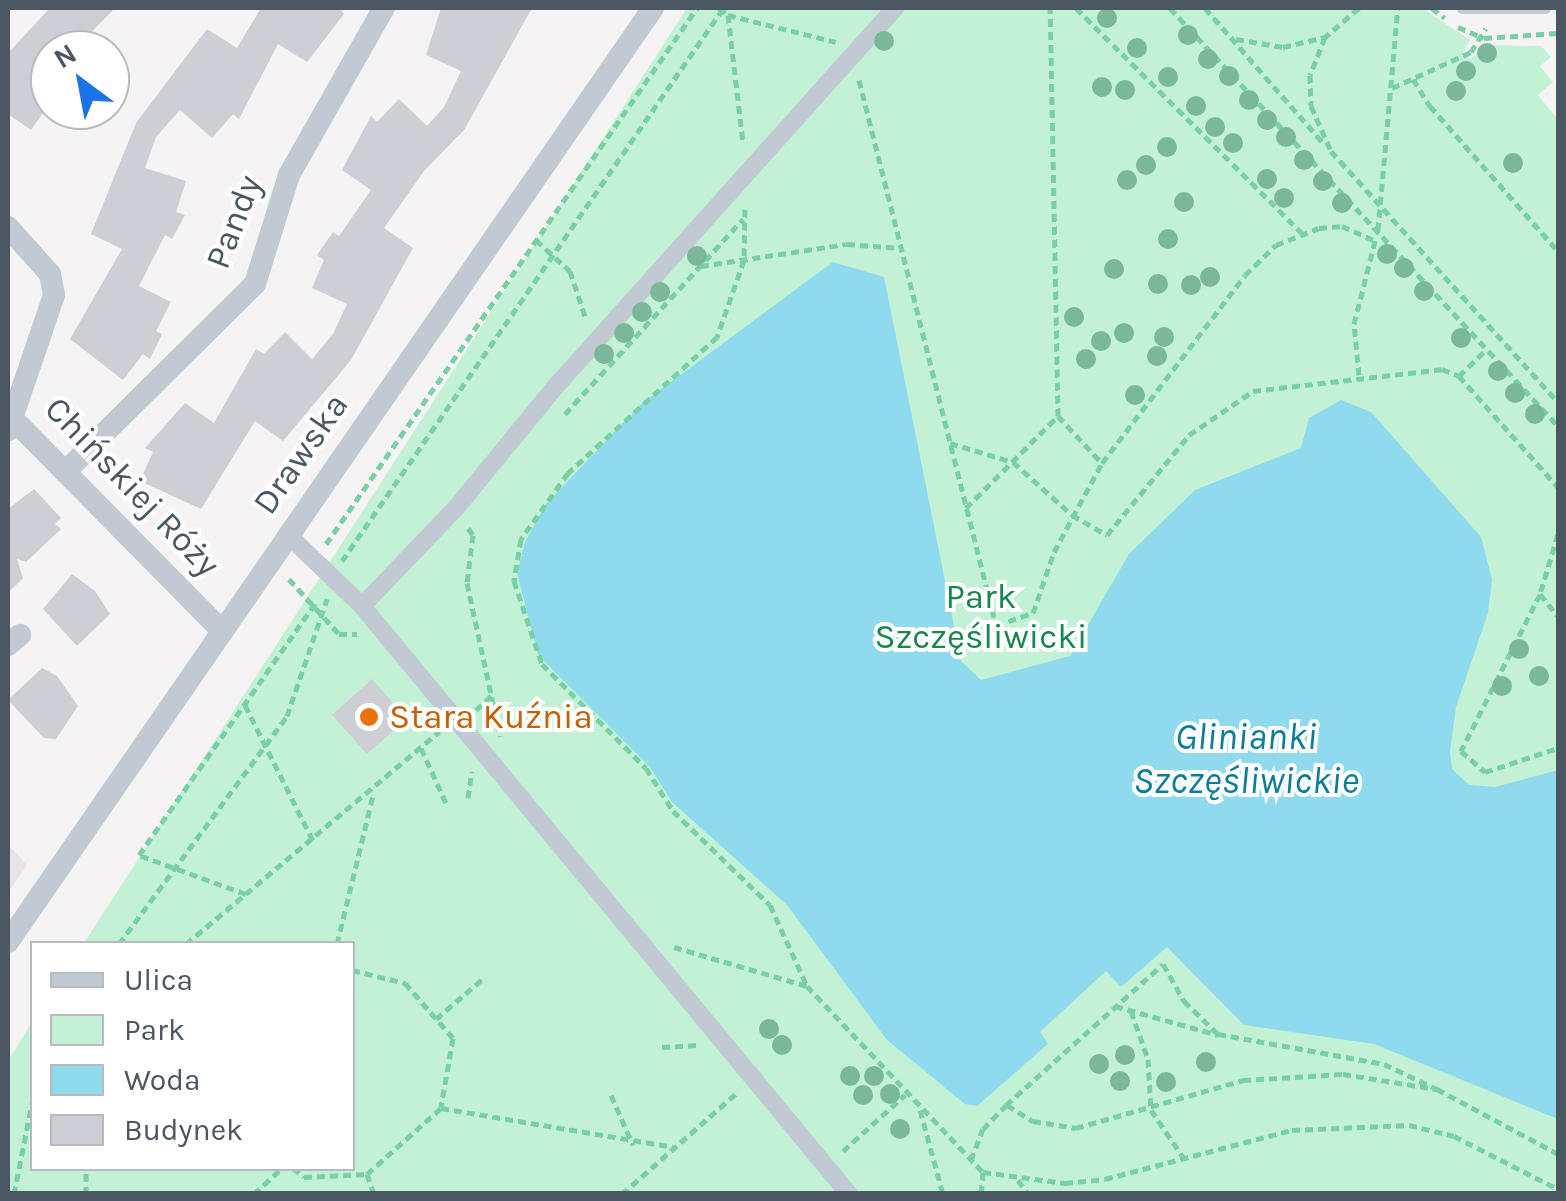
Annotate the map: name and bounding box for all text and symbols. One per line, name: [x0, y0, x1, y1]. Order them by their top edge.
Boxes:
north arrow: [30, 30, 130, 130]
text: N: [48, 37, 82, 75]
street label: Pandy: [197, 169, 271, 275]
street label: Drawska: [244, 386, 358, 522]
street label: Chińskiej Róży: [36, 388, 228, 586]
park label: Park Szczęśliwicki: [874, 576, 1088, 658]
place label: Stara Kuźnia: [389, 696, 593, 738]
marker: Stara Kuźnia: [358, 706, 380, 728]
water label: Glinianki Szczęśliwickie: [1133, 714, 1359, 804]
legend: [30, 941, 355, 1171]
text: Ulica: [124, 962, 193, 998]
text: Park: [124, 1012, 185, 1048]
text: Woda: [124, 1062, 201, 1098]
text: Budynek: [124, 1112, 243, 1148]

